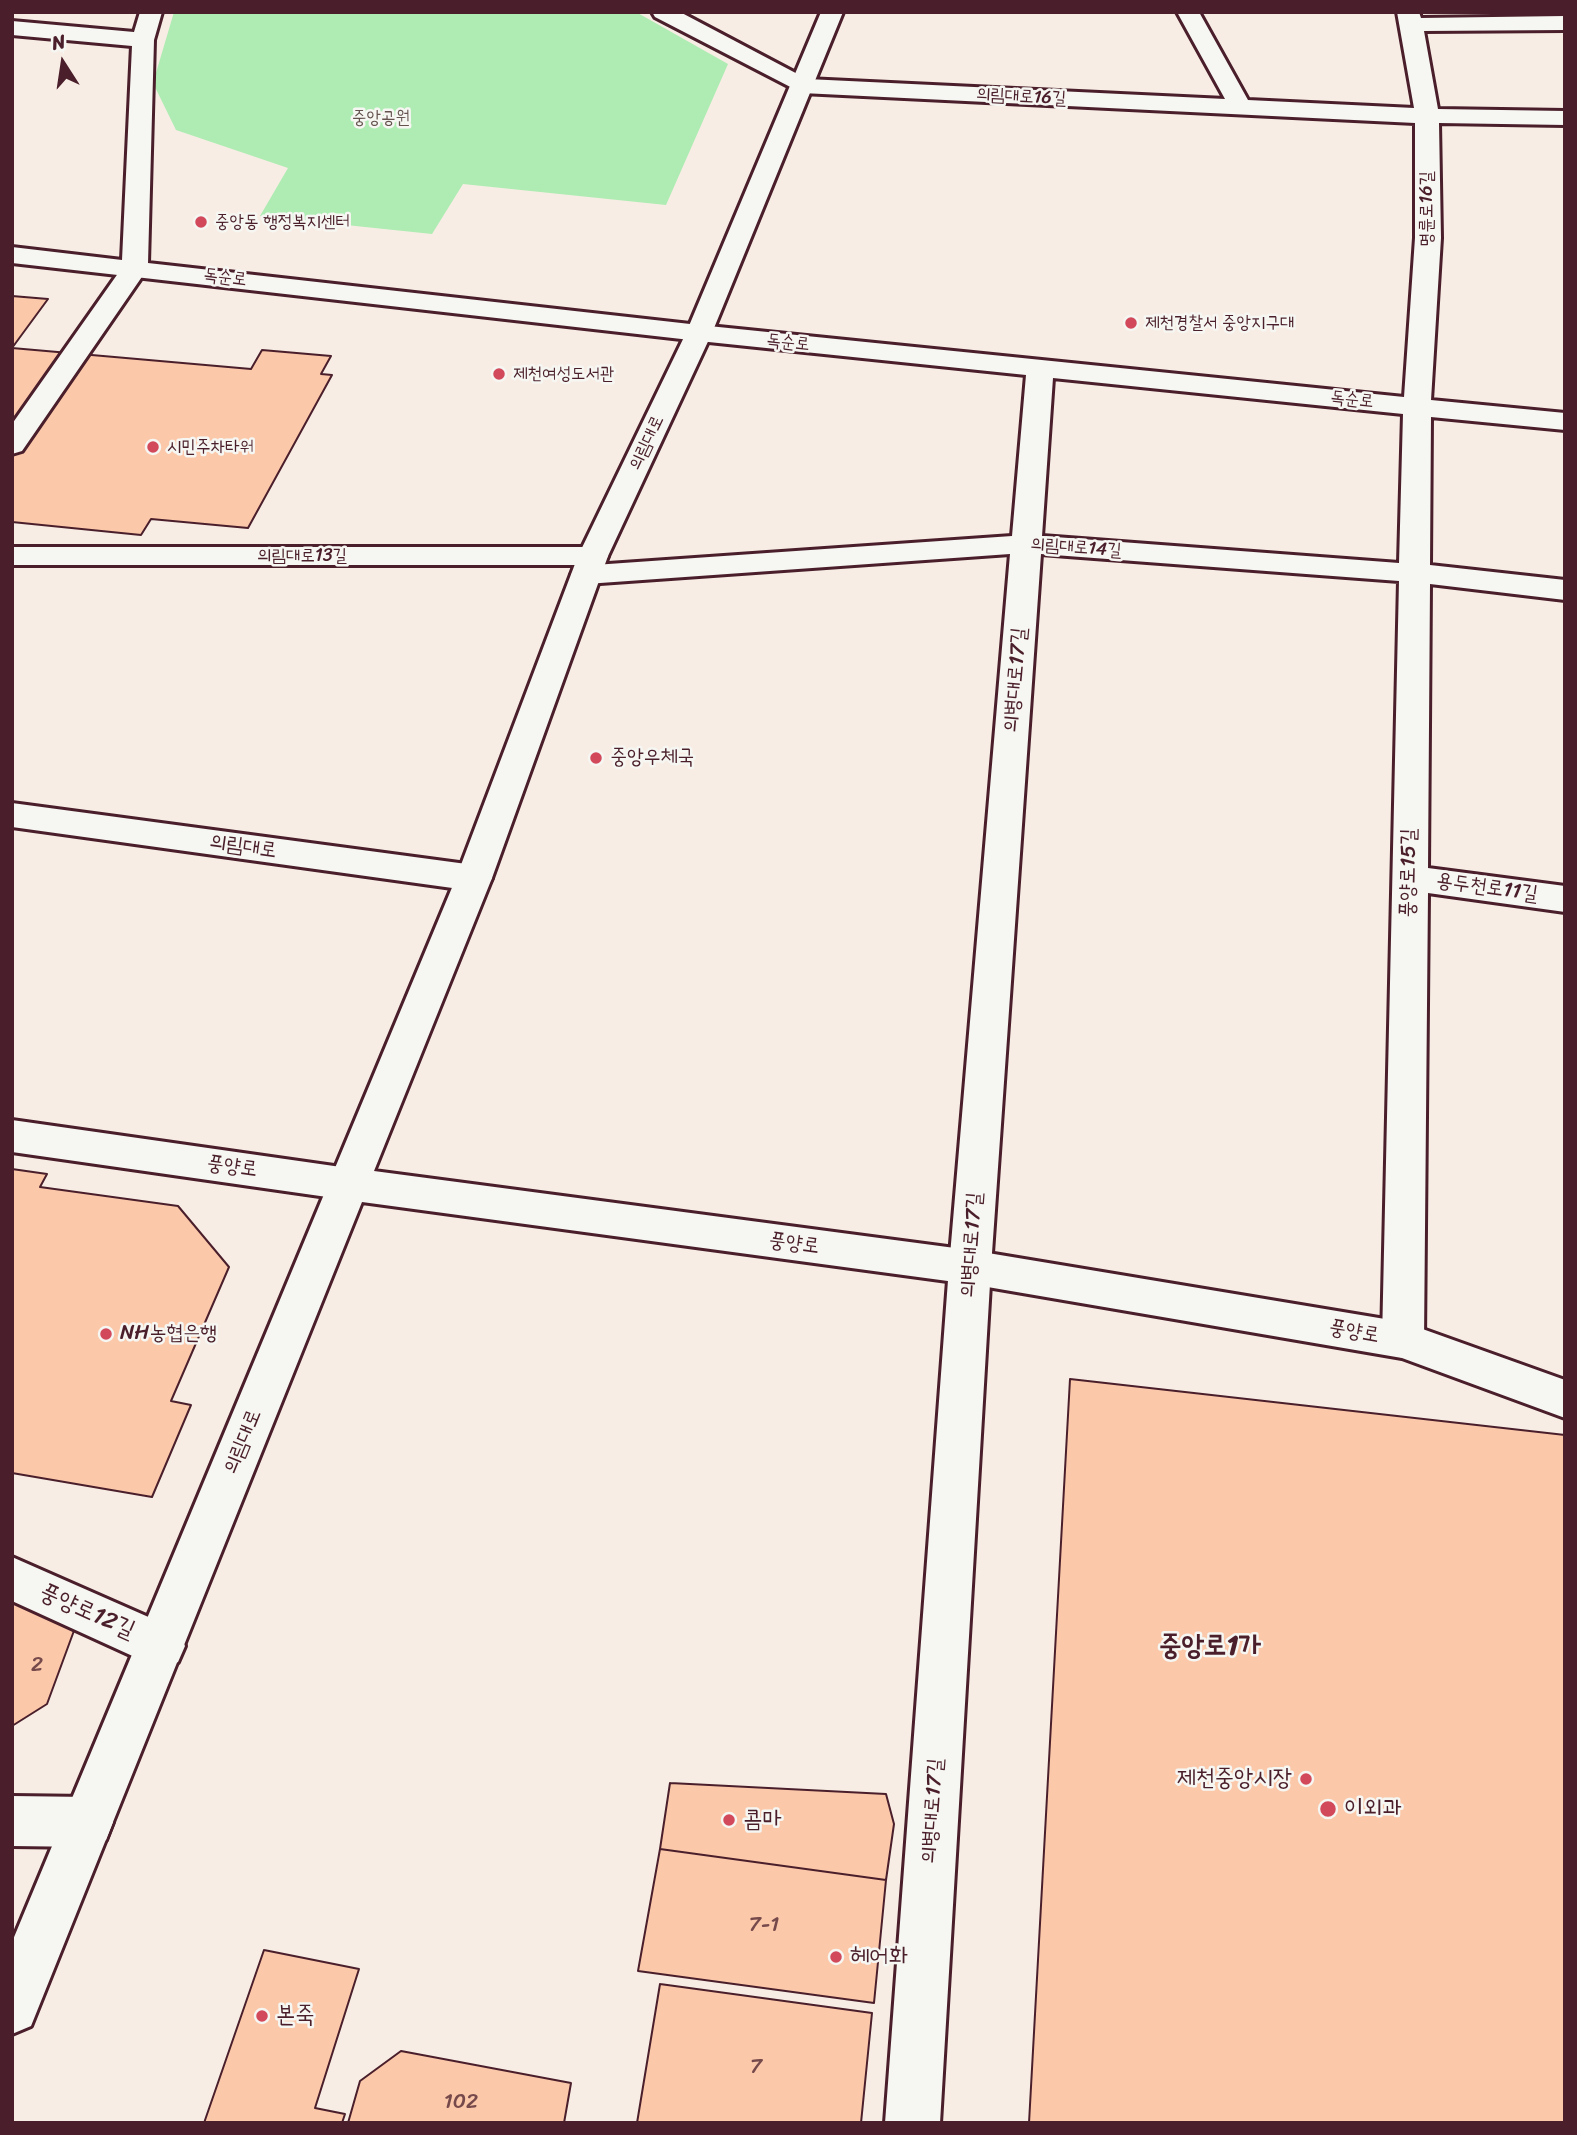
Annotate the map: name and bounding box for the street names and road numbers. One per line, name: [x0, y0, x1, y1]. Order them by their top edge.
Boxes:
street label: 의림대로16길: [975, 84, 1067, 110]
street label: 명륜로16길: [1416, 171, 1438, 247]
street label: 독순로: [202, 265, 248, 291]
street label: 독순로: [765, 330, 811, 356]
street label: 독순로: [1329, 387, 1375, 413]
street label: 의림대로: [625, 412, 669, 474]
street label: 의림대로14길: [1030, 534, 1122, 562]
street label: 의림대로13길: [257, 545, 347, 567]
street label: 의병대로17길: [999, 626, 1033, 734]
street label: 풍양로15길: [1396, 828, 1422, 918]
street label: 의림대로: [208, 830, 278, 864]
street label: 용두천로11길: [1434, 868, 1540, 908]
street label: 풍양로: [205, 1151, 259, 1183]
street label: 의병대로17길: [956, 1192, 988, 1298]
street label: 풍양로: [767, 1228, 821, 1260]
street label: 풍양로: [1327, 1315, 1381, 1349]
street label: 의림대로: [219, 1406, 267, 1478]
street label: 풍양로12길: [35, 1578, 139, 1646]
street label: 의병대로17길: [917, 1758, 949, 1864]

